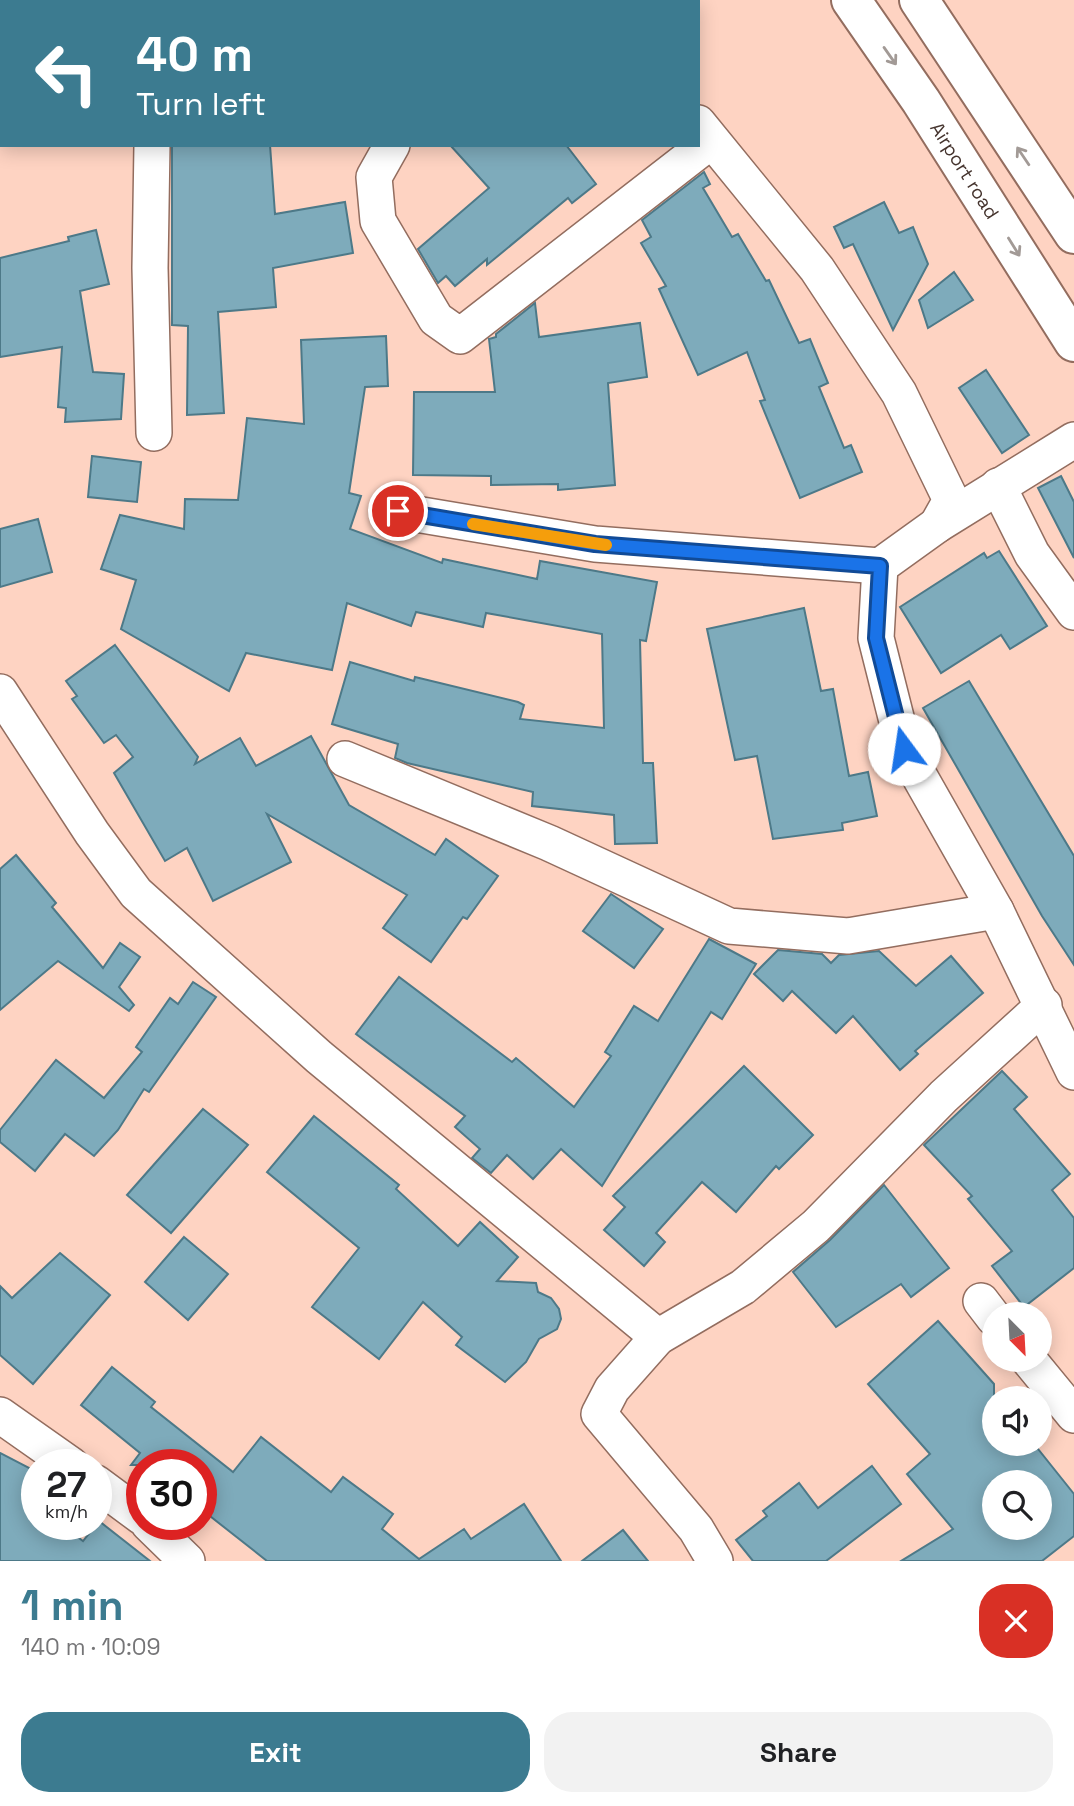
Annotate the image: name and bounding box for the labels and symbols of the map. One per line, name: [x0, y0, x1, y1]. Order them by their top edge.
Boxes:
one-way arrow: [883, 46, 897, 65]
street label: Airport road: [925, 117, 1005, 224]
one-way arrow: [1016, 147, 1030, 166]
one-way arrow: [1007, 236, 1021, 256]
pin: [368, 481, 428, 541]
position arrow: [867, 712, 941, 786]
north arrow: [982, 1302, 1052, 1372]
speed limit sign: 30: [126, 1449, 217, 1540]

